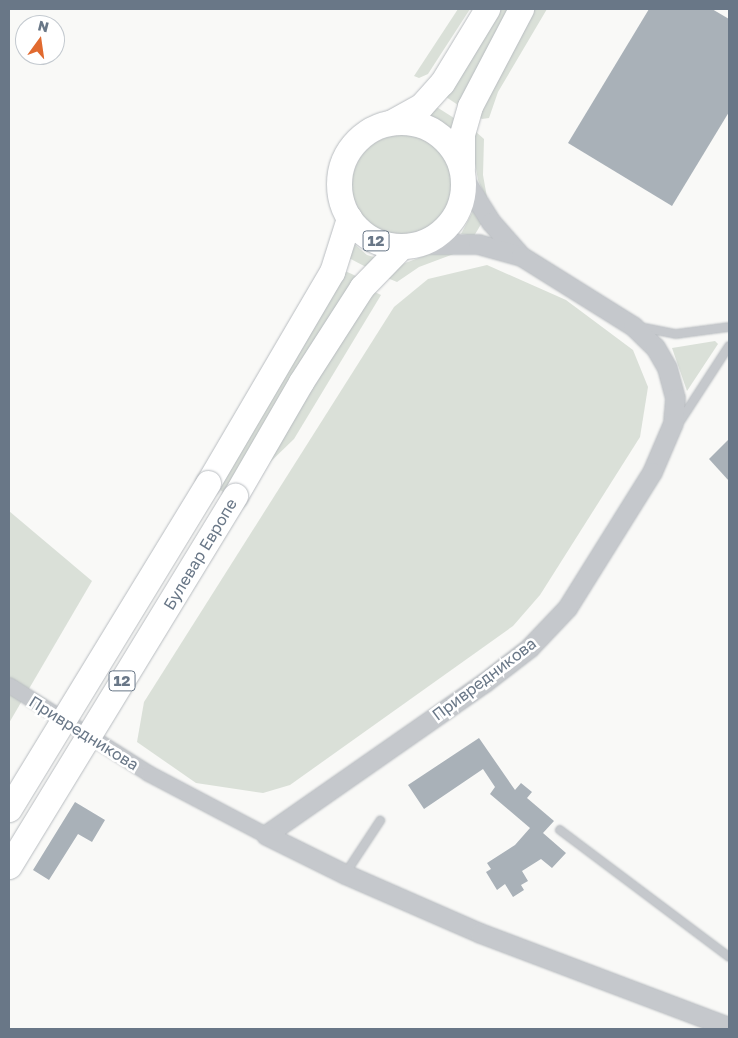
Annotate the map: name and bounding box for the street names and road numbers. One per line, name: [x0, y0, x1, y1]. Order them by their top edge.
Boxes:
road number: 12: [362, 228, 390, 254]
street label: Булевар Европе: [159, 495, 241, 613]
street label: Привредникова: [428, 634, 540, 724]
road number: 12: [108, 668, 136, 694]
street label: Привредникова: [26, 692, 142, 774]

